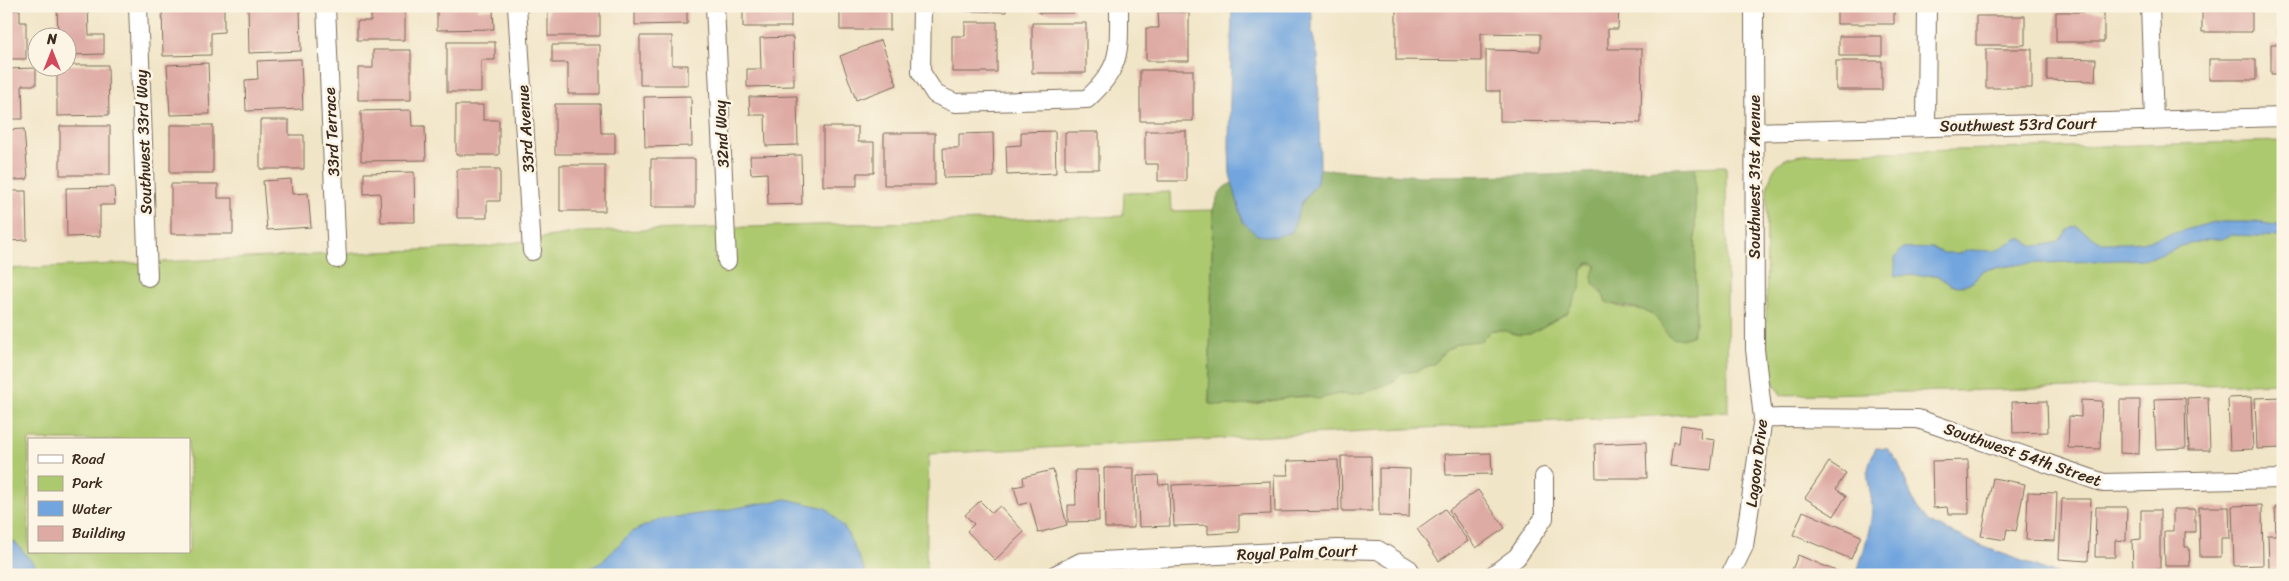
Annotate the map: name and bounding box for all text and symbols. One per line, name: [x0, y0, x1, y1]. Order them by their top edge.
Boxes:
text: N: [46, 27, 57, 52]
north arrow: [28, 28, 78, 78]
street label: Southwest 33rd Way: [126, 68, 161, 215]
street label: 33rd Avenue: [508, 84, 543, 174]
street label: 33rd Terrace: [315, 86, 348, 177]
street label: Southwest 31st Avenue: [1740, 95, 1769, 259]
street label: 32nd Way: [705, 99, 738, 169]
street label: Southwest 53rd Court: [1939, 109, 2097, 140]
street label: Southwest 54th Street: [1940, 414, 2106, 495]
street label: Lagoon Drive: [1737, 417, 1776, 509]
legend: [28, 438, 190, 554]
text: Road: [72, 446, 105, 472]
text: Park: [72, 470, 103, 496]
text: Water: [72, 496, 112, 522]
text: Building: [72, 520, 126, 546]
street label: Royal Palm Court: [1236, 536, 1358, 569]

